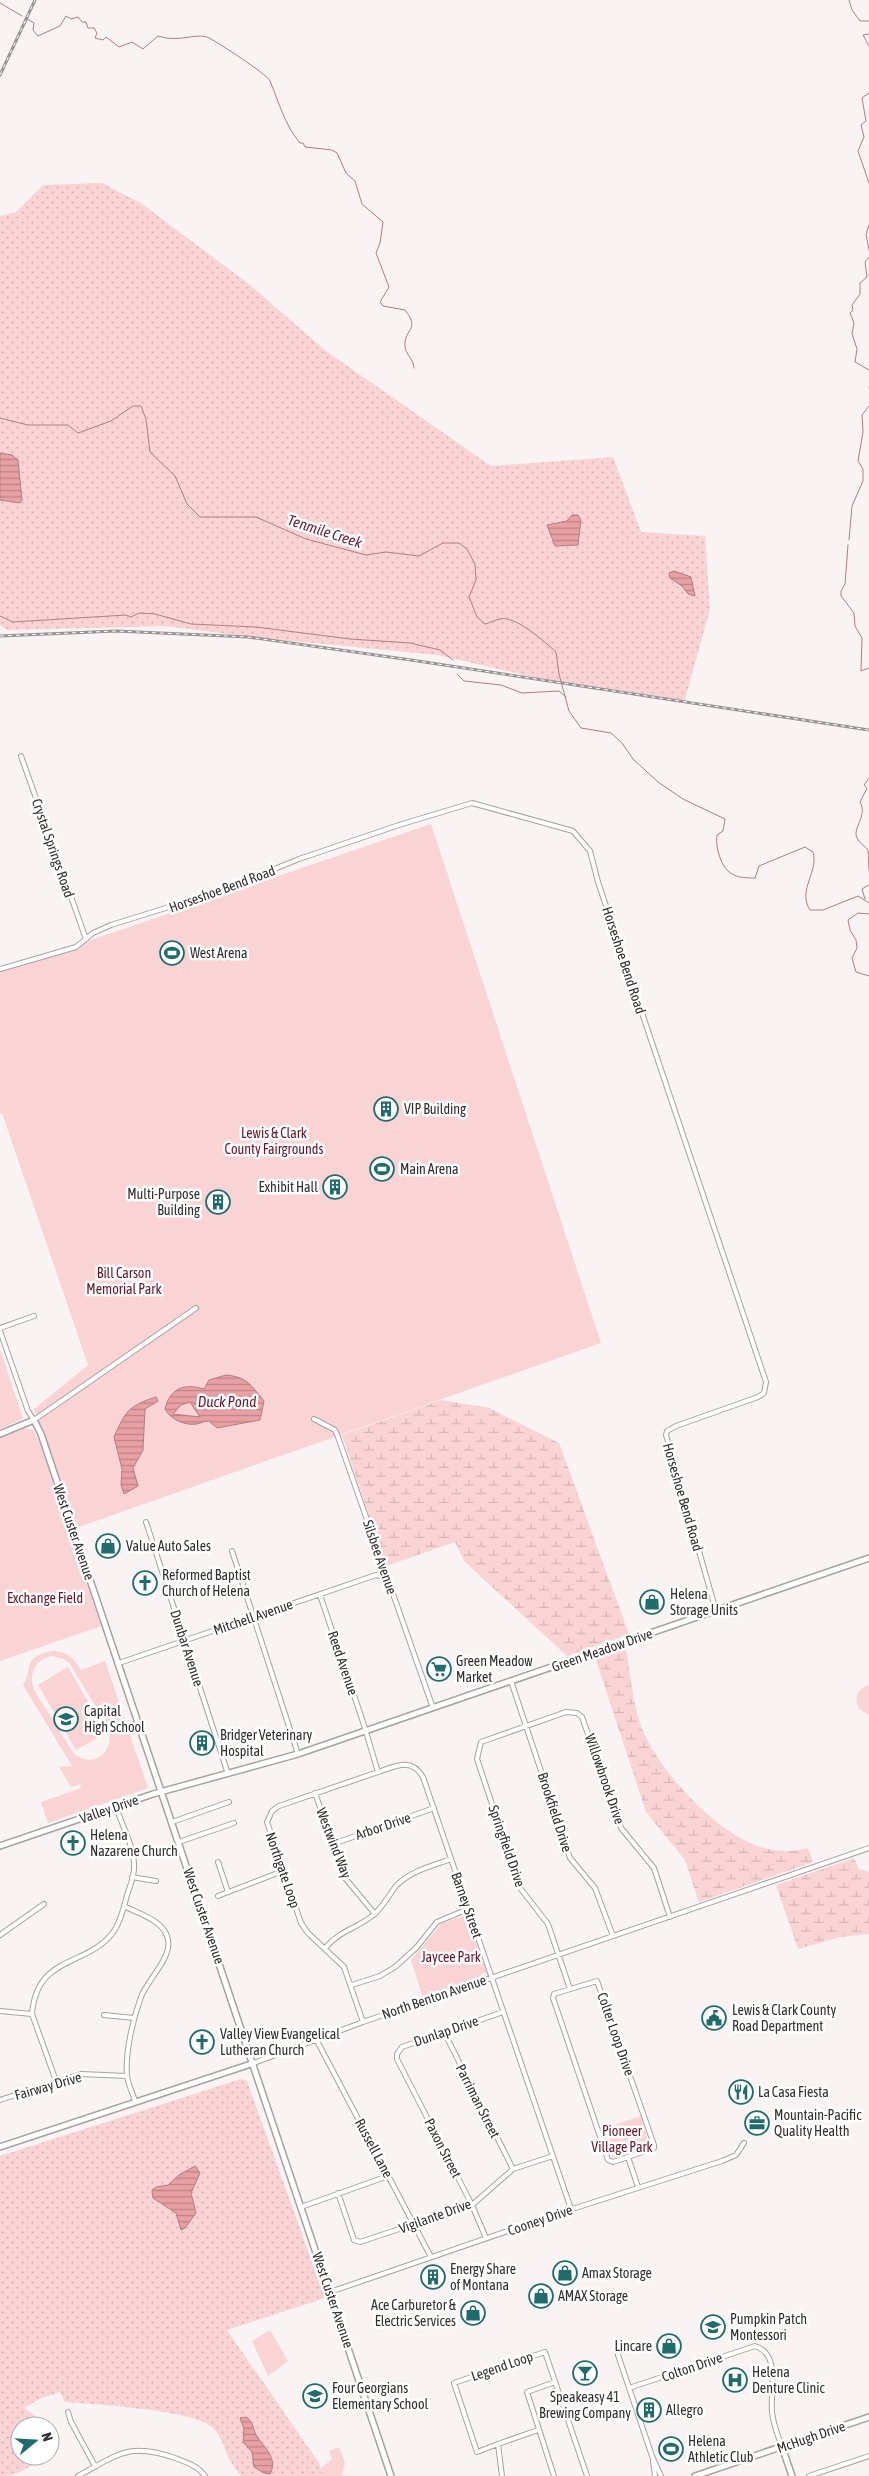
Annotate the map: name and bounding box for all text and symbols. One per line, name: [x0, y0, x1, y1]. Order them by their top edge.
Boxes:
water label: Tenmile Creek: [286, 511, 365, 551]
street label: Crystal Springs Road: [29, 796, 77, 900]
street label: Horseshoe Bend Road: [167, 862, 277, 916]
street label: Horseshoe Bend Road: [599, 904, 649, 1016]
sports icon: West Arena: [159, 940, 185, 966]
place label: West Arena: [190, 945, 248, 961]
building icon: VIP Building: [373, 1096, 399, 1122]
place label: VIP Building: [404, 1101, 466, 1117]
park label: Lewis & Clark County Fairgrounds: [225, 1125, 323, 1157]
sports icon: Main Arena: [369, 1156, 395, 1182]
place label: Main Arena: [400, 1161, 458, 1177]
building icon: Exhibit Hall: [322, 1174, 348, 1200]
place label: Exhibit Hall: [259, 1179, 318, 1195]
place label: Multi-Purpose Building: [127, 1186, 200, 1218]
building icon: Multi-Purpose Building: [205, 1189, 231, 1215]
park label: Bill Carson Memorial Park: [86, 1265, 162, 1297]
water label: Duck Pond: [198, 1393, 256, 1410]
street label: Horseshoe Bend Road: [660, 1441, 706, 1553]
street label: West Custer Avenue: [50, 1482, 98, 1582]
street label: Silsbee Avenue: [360, 1518, 400, 1596]
shop icon: Value Auto Sales: [95, 1533, 121, 1559]
place label: Value Auto Sales: [126, 1538, 211, 1554]
place label: Reformed Baptist Church of Helena: [162, 1567, 251, 1599]
church icon: Reformed Baptist Church of Helena: [132, 1570, 158, 1596]
place label: Helena Storage Units: [670, 1586, 738, 1618]
shop icon: Helena Storage Units: [639, 1589, 665, 1615]
park label: Exchange Field: [7, 1590, 83, 1606]
street label: Mitchell Avenue: [211, 1596, 295, 1638]
street label: Dunbar Avenue: [167, 1608, 207, 1688]
street label: Green Meadow Drive: [549, 1625, 655, 1675]
street label: Reed Avenue: [325, 1629, 361, 1697]
place label: Green Meadow Market: [456, 1653, 533, 1685]
supermarket icon: Green Meadow Market: [426, 1656, 452, 1682]
place label: Capital High School: [84, 1703, 145, 1735]
school or university icon: Capital High School: [53, 1706, 79, 1732]
place label: Bridger Veterinary Hospital: [220, 1727, 313, 1759]
building icon: Bridger Veterinary Hospital: [189, 1730, 215, 1756]
street label: Willowbrook Drive: [582, 1732, 628, 1826]
street label: Brookfield Drive: [535, 1770, 575, 1854]
street label: Valley Drive: [77, 1791, 141, 1827]
street label: Springfield Drive: [486, 1803, 528, 1889]
street label: Westwind Way: [313, 1806, 355, 1881]
street label: Arbor Drive: [353, 1809, 413, 1843]
place label: Helena Nazarene Church: [90, 1827, 178, 1859]
church icon: Helena Nazarene Church: [60, 1830, 86, 1856]
street label: Northgate Loop: [263, 1830, 304, 1910]
street label: West Custer Avenue: [180, 1866, 228, 1966]
street label: Barney Street: [448, 1870, 486, 1940]
park label: Jaycee Park: [421, 1949, 481, 1965]
street label: North Benton Avenue: [380, 1972, 488, 2022]
street label: Colter Loop Drive: [594, 1990, 638, 2078]
place label: Lewis & Clark County Road Department: [732, 2002, 836, 2034]
public building icon: Lewis & Clark County Road Department: [701, 2005, 727, 2031]
street label: Dunlap Drive: [412, 2012, 480, 2050]
place label: Valley View Evangelical Lutheran Church: [220, 2026, 340, 2058]
church icon: Valley View Evangelical Lutheran Church: [189, 2029, 215, 2055]
street label: Parriman Street: [453, 2061, 503, 2141]
street label: Fairway Drive: [13, 2069, 83, 2103]
restaurant icon: La Casa Fiesta: [728, 2079, 754, 2105]
place label: La Casa Fiesta: [758, 2084, 829, 2100]
place label: Mountain-Pacific Quality Health: [774, 2107, 862, 2139]
office icon: Mountain-Pacific Quality Health: [744, 2110, 770, 2136]
street label: Russell Lane: [352, 2116, 396, 2180]
street label: Paxon Street: [421, 2116, 465, 2180]
park label: Pioneer Village Park: [591, 2123, 653, 2155]
street label: Vigilante Drive: [397, 2196, 473, 2236]
street label: Cooney Drive: [506, 2201, 574, 2239]
street label: West Custer Avenue: [309, 2250, 357, 2350]
shop icon: Amax Storage: [552, 2260, 578, 2286]
place label: Energy Share of Montana: [450, 2261, 516, 2293]
building icon: Energy Share of Montana: [420, 2264, 446, 2290]
place label: Amax Storage: [582, 2265, 652, 2281]
shop icon: AMAX Storage: [528, 2283, 554, 2309]
place label: AMAX Storage: [558, 2288, 628, 2304]
place label: Ace Carburetor & Electric Services: [371, 2297, 457, 2329]
shop icon: Ace Carburetor & Electric Services: [460, 2300, 486, 2326]
place label: Pumpkin Patch Montessori: [730, 2311, 807, 2343]
school or university icon: Pumpkin Patch Montessori: [700, 2314, 726, 2340]
shop icon: Lincare: [656, 2333, 682, 2359]
place label: Lincare: [614, 2338, 652, 2354]
street label: Legend Loop: [469, 2348, 535, 2384]
street label: Colton Drive: [660, 2349, 724, 2385]
bar icon: Speakeasy 41 Brewing Company: [572, 2360, 598, 2386]
place label: Helena Denture Clinic: [752, 2364, 825, 2396]
hospital icon: Helena Denture Clinic: [722, 2367, 748, 2393]
place label: Four Georgians Elementary School: [332, 2380, 428, 2412]
school or university icon: Four Georgians Elementary School: [302, 2383, 328, 2409]
place label: Speakeasy 41 Brewing Company: [539, 2389, 631, 2421]
building icon: Allegro: [636, 2397, 662, 2423]
place label: Allegro: [666, 2402, 703, 2418]
north arrow: [10, 2416, 60, 2466]
street label: McHugh Drive: [775, 2418, 847, 2456]
text: N: [38, 2431, 56, 2443]
place label: Helena Athletic Club: [688, 2433, 754, 2465]
sports icon: Helena Athletic Club: [658, 2436, 684, 2462]

